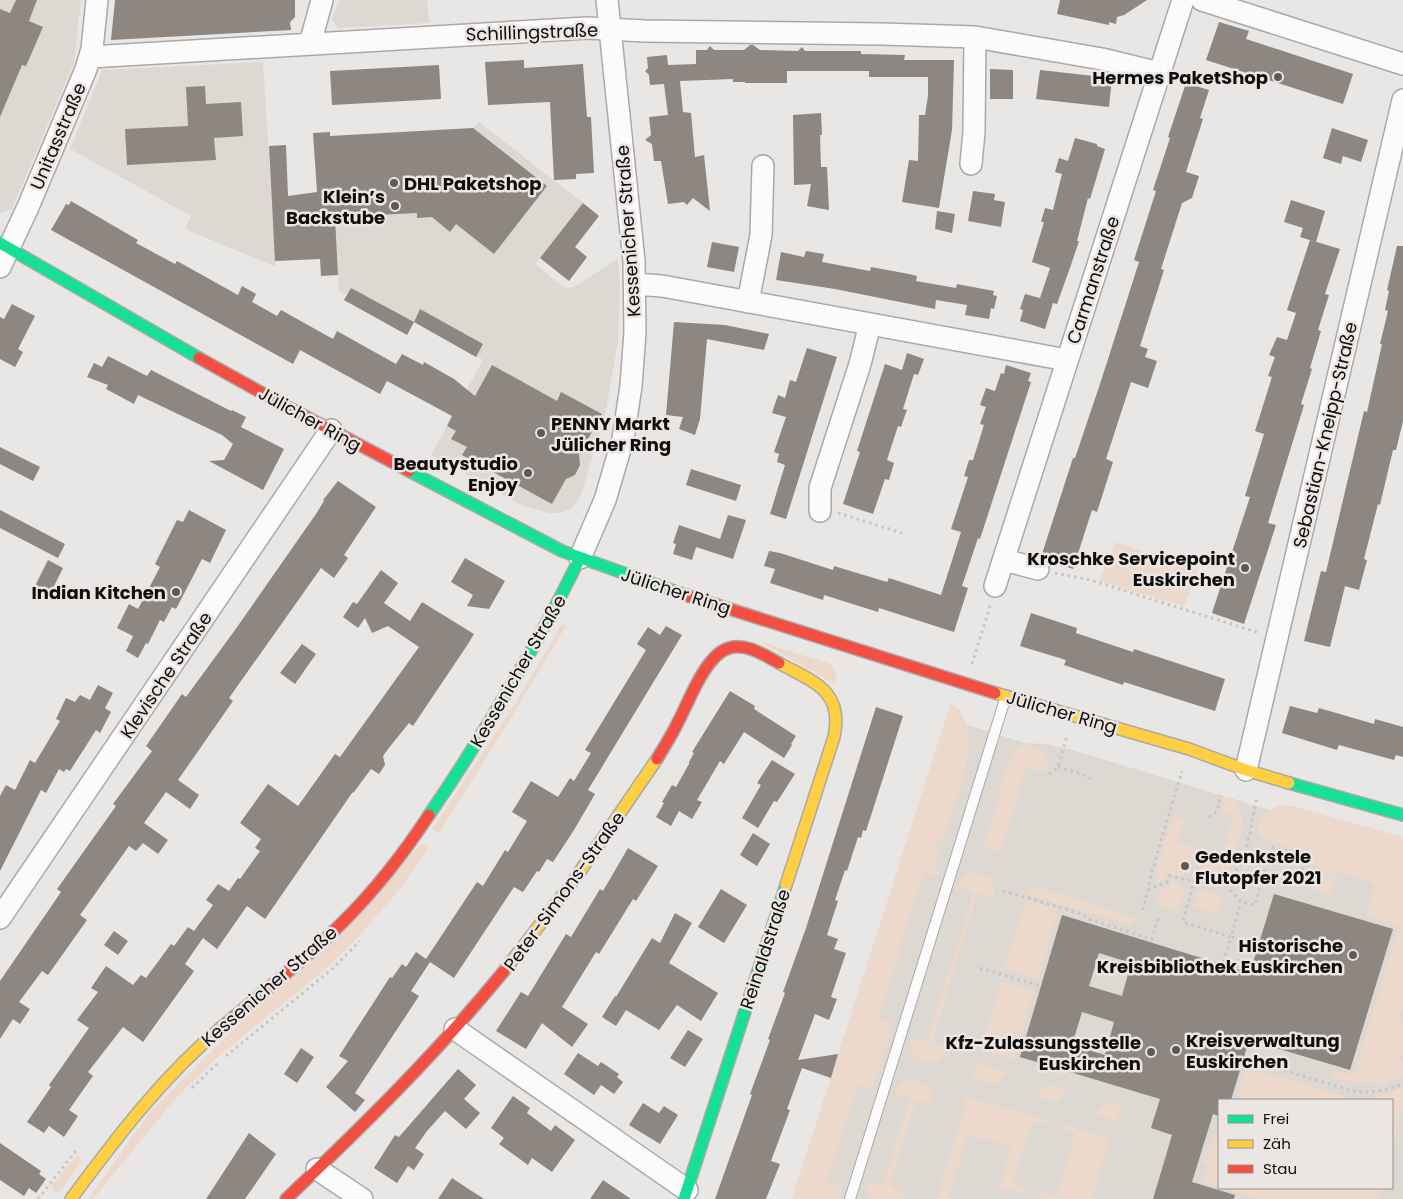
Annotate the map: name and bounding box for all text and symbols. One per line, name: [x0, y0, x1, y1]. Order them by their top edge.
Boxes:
street label: Schillingstraße: [465, 17, 599, 47]
place label: Hermes PaketShop: [1092, 65, 1268, 90]
marker: Hermes PaketShop: [1272, 71, 1284, 83]
street label: Unitasstraße: [24, 78, 92, 194]
street label: Kessenicher Straße: [610, 144, 646, 318]
place label: DHL Paketshop: [404, 171, 541, 196]
marker: DHL Paketshop: [388, 177, 400, 189]
place label: Klein’s Backstube: [286, 184, 385, 230]
marker: Klein’s Backstube: [389, 200, 401, 212]
street label: Carmanstraße: [1061, 213, 1125, 347]
street label: Sebastian-Kneipp-Straße: [1287, 319, 1363, 551]
street label: Jülicher Ring: [254, 380, 366, 458]
place label: PENNY Markt Jülicher Ring: [551, 411, 671, 457]
marker: PENNY Markt Jülicher Ring: [535, 427, 547, 439]
place label: Beautystudio Enjoy: [394, 451, 519, 497]
marker: Beautystudio Enjoy: [522, 467, 534, 479]
place label: Kroschke Servicepoint Euskirchen: [1027, 546, 1235, 592]
street label: Jülicher Ring: [618, 561, 734, 621]
marker: Kroschke Servicepoint Euskirchen: [1239, 562, 1251, 574]
place label: Indian Kitchen: [31, 580, 166, 605]
marker: Indian Kitchen: [170, 586, 182, 598]
street label: Kessenicher Straße: [464, 590, 572, 752]
street label: Klevische Straße: [114, 607, 218, 743]
street label: Jülicher Ring: [1004, 684, 1120, 740]
street label: Peter-Simons-Straße: [498, 806, 630, 976]
place label: Gedenkstele Flutopfer 2021: [1195, 844, 1321, 890]
marker: Gedenkstele Flutopfer 2021: [1179, 860, 1191, 872]
street label: Reinaldstraße: [734, 886, 796, 1012]
street label: Kessenicher Straße: [196, 920, 342, 1052]
place label: Historische Kreisbibliothek Euskirchen: [1097, 933, 1343, 979]
marker: Historische Kreisbibliothek Euskirchen: [1347, 949, 1359, 961]
place label: Kreisverwaltung Euskirchen: [1186, 1028, 1340, 1074]
place label: Kfz-Zulassungsstelle Euskirchen: [945, 1030, 1141, 1076]
marker: Kreisverwaltung Euskirchen: [1170, 1044, 1182, 1056]
marker: Kfz-Zulassungsstelle Euskirchen: [1145, 1046, 1157, 1058]
legend: [1218, 1099, 1393, 1189]
text: Frei: [1263, 1108, 1289, 1129]
text: Zäh: [1263, 1133, 1291, 1154]
text: Stau: [1263, 1158, 1297, 1179]

